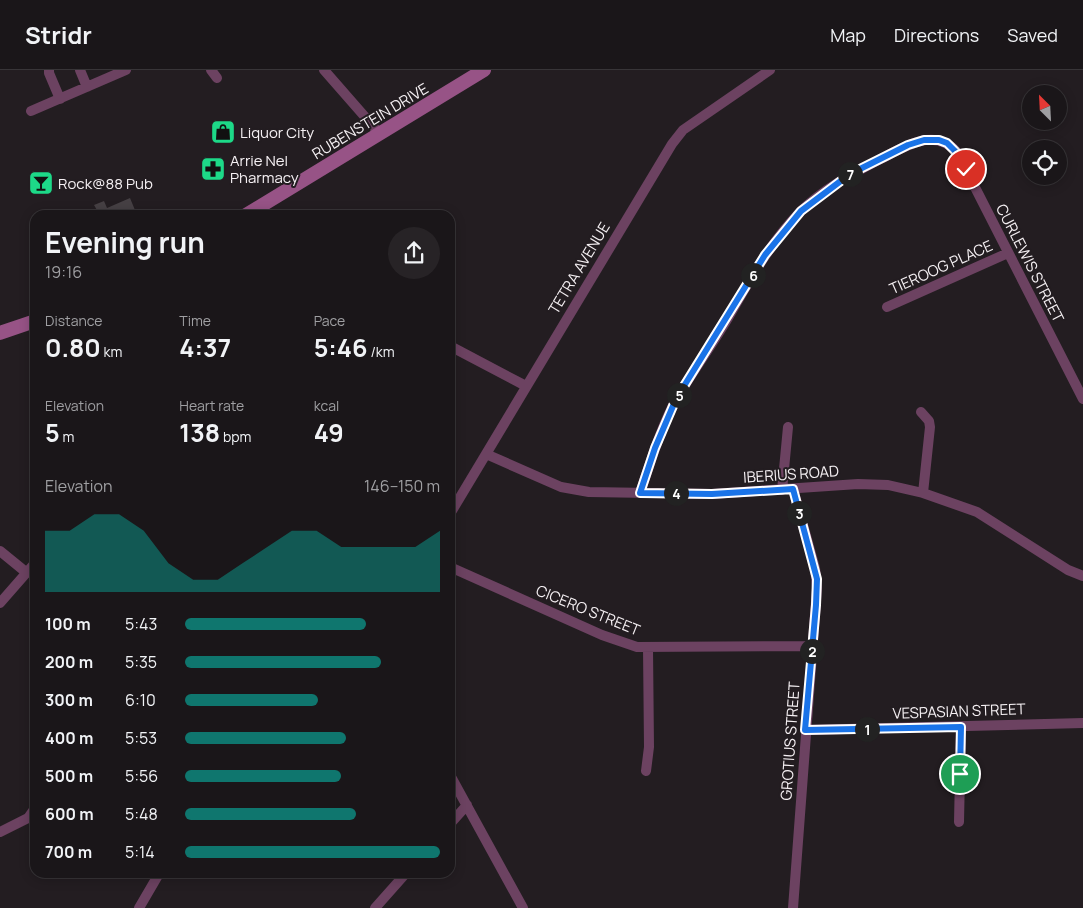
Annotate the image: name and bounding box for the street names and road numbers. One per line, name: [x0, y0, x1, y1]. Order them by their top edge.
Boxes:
street label: RUBENSTEIN DRIVE: [308, 78, 432, 164]
street label: CURLEWIS STREET: [991, 200, 1069, 326]
street label: TETRA AVENUE: [543, 218, 615, 318]
street label: TIEROOG PLACE: [886, 235, 996, 299]
street label: IBERIUS ROAD: [742, 460, 840, 488]
street label: CICERO STREET: [533, 580, 643, 640]
street label: GROTIUS STREET: [775, 681, 805, 801]
street label: VESPASIAN STREET: [892, 698, 1026, 724]

